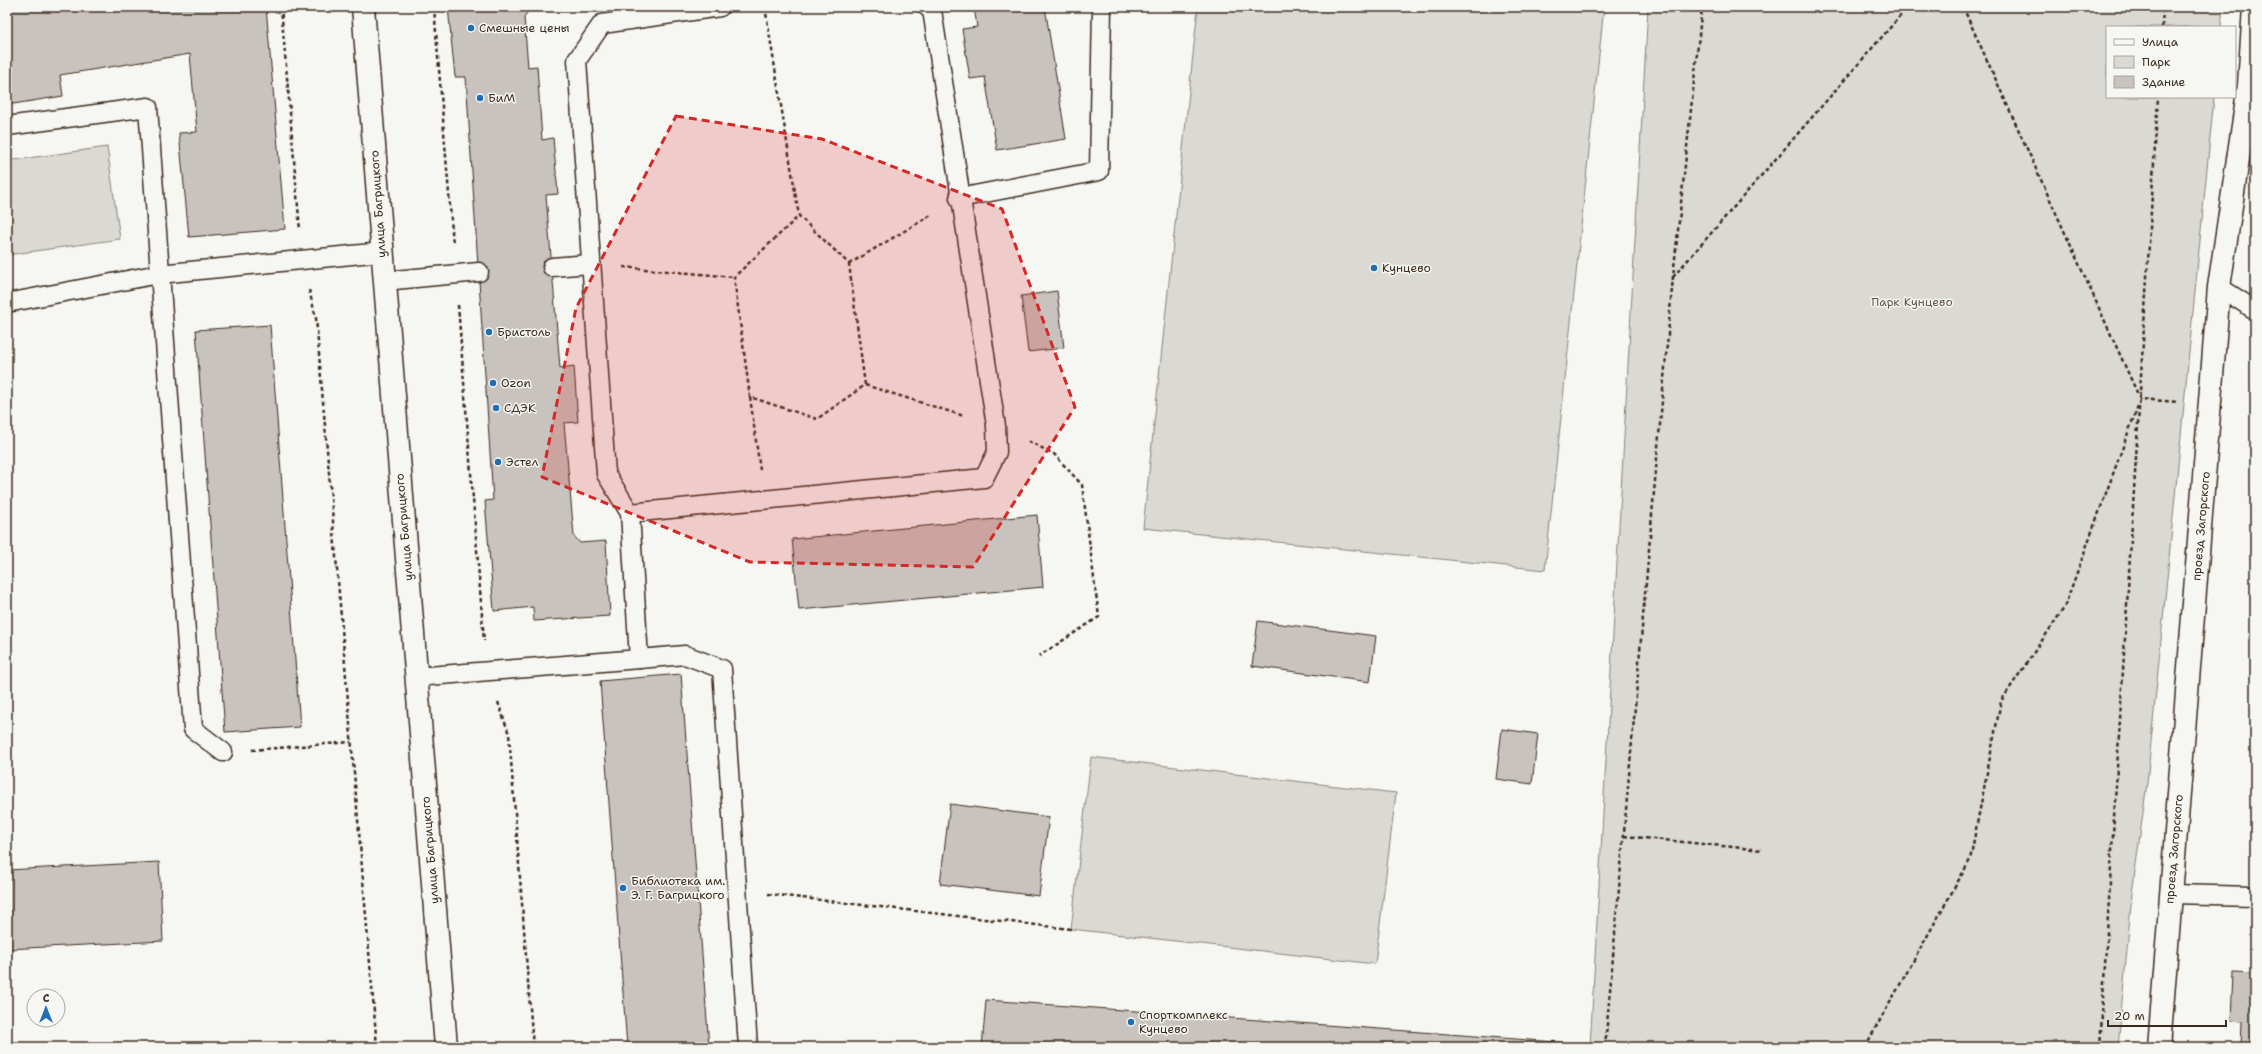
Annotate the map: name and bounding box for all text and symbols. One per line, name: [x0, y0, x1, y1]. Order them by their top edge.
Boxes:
place label: Смешные цены: [479, 20, 569, 36]
marker: Смешные цены: [466, 23, 476, 33]
legend: [2106, 26, 2236, 98]
text: Улица: [2142, 34, 2179, 50]
text: Парк: [2142, 54, 2171, 70]
text: Здание: [2142, 74, 2186, 90]
place label: БиМ: [488, 90, 516, 106]
marker: БиМ: [475, 93, 485, 103]
street label: улица Багрицкого: [366, 150, 390, 258]
place label: Кунцево: [1382, 260, 1431, 276]
marker: Кунцево: [1369, 263, 1379, 273]
park label: Парк Кунцево: [1871, 294, 1953, 310]
place label: Бристоль: [497, 324, 551, 340]
marker: Бристоль: [484, 327, 494, 337]
place label: Ozon: [501, 375, 531, 391]
marker: Ozon: [488, 378, 498, 388]
place label: СДЭК: [504, 400, 536, 416]
marker: СДЭК: [491, 403, 501, 413]
place label: Эстел: [506, 454, 539, 470]
marker: Эстел: [493, 457, 503, 467]
street label: проезд Загорского: [2188, 471, 2214, 581]
street label: улица Багрицкого: [391, 473, 417, 581]
street label: проезд Загорского: [2161, 794, 2187, 904]
street label: улица Багрицкого: [417, 796, 443, 904]
place label: Библиотека им. Э. Г. Багрицкого: [631, 873, 725, 903]
marker: Библиотека им. Э. Г. Багрицкого: [618, 883, 628, 893]
north arrow: [26, 988, 66, 1028]
text: С: [43, 991, 50, 1006]
scale bar: [2108, 1002, 2226, 1028]
place label: Спорткомплекс Кунцево: [1139, 1007, 1228, 1037]
text: 20 m: [2114, 1008, 2145, 1024]
marker: Спорткомплекс Кунцево: [1126, 1017, 1136, 1027]

